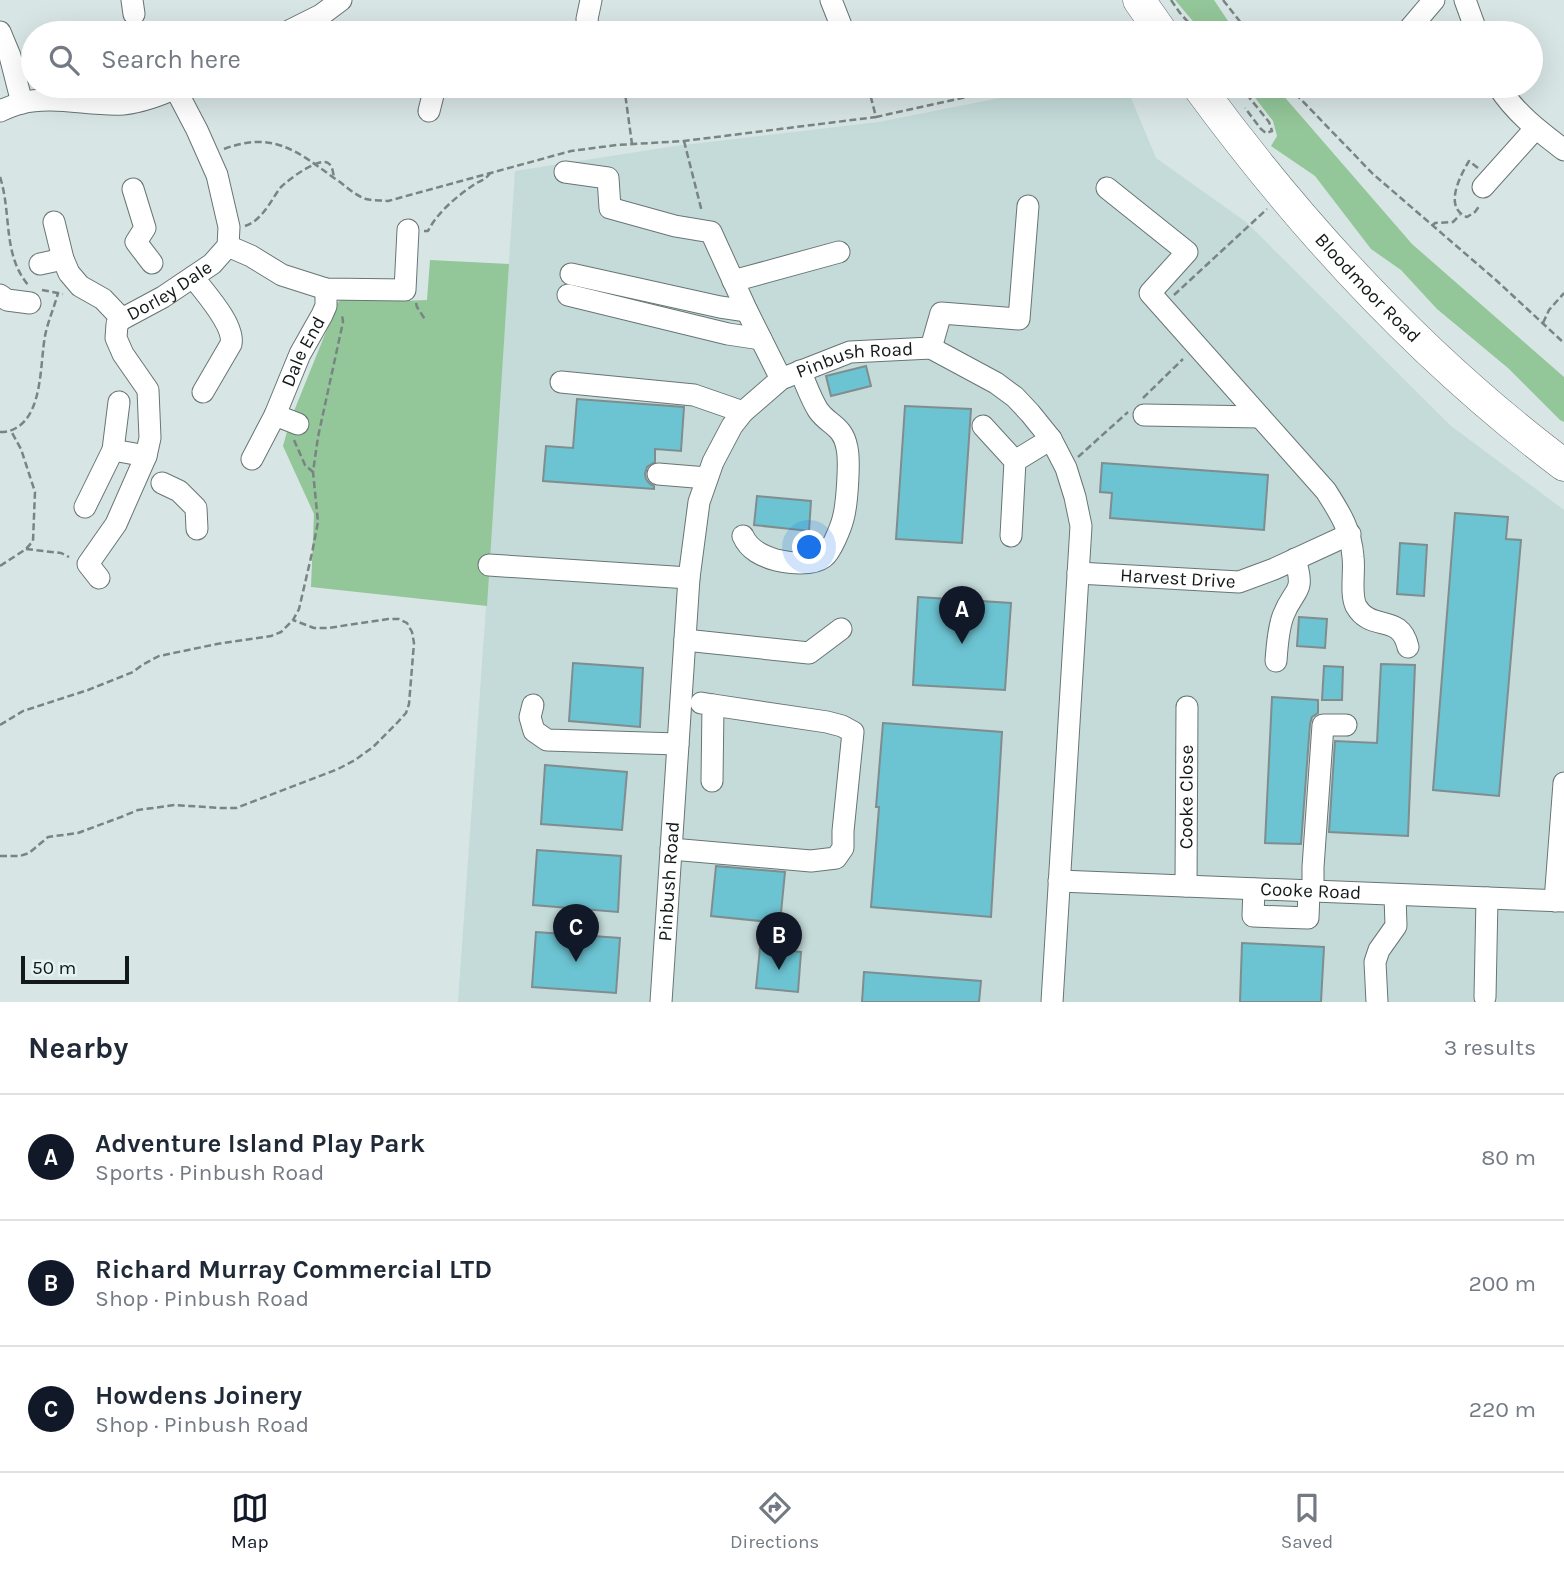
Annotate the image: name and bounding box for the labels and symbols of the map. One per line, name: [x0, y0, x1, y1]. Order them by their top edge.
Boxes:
street label: Bloodmoor Road: [1310, 229, 1425, 347]
street label: Dorley Dale: [123, 256, 216, 325]
street label: Dale End: [277, 312, 330, 390]
street label: Pinbush Road: [793, 338, 914, 383]
your location: [792, 530, 826, 564]
street label: Harvest Drive: [1120, 564, 1236, 593]
pin: A: [939, 586, 985, 644]
street label: Cooke Close: [1175, 745, 1198, 849]
street label: Pinbush Road: [654, 821, 684, 942]
street label: Cooke Road: [1260, 878, 1362, 904]
pin: C: [553, 904, 599, 962]
pin: B: [756, 912, 802, 970]
scale bar: [21, 953, 130, 985]

